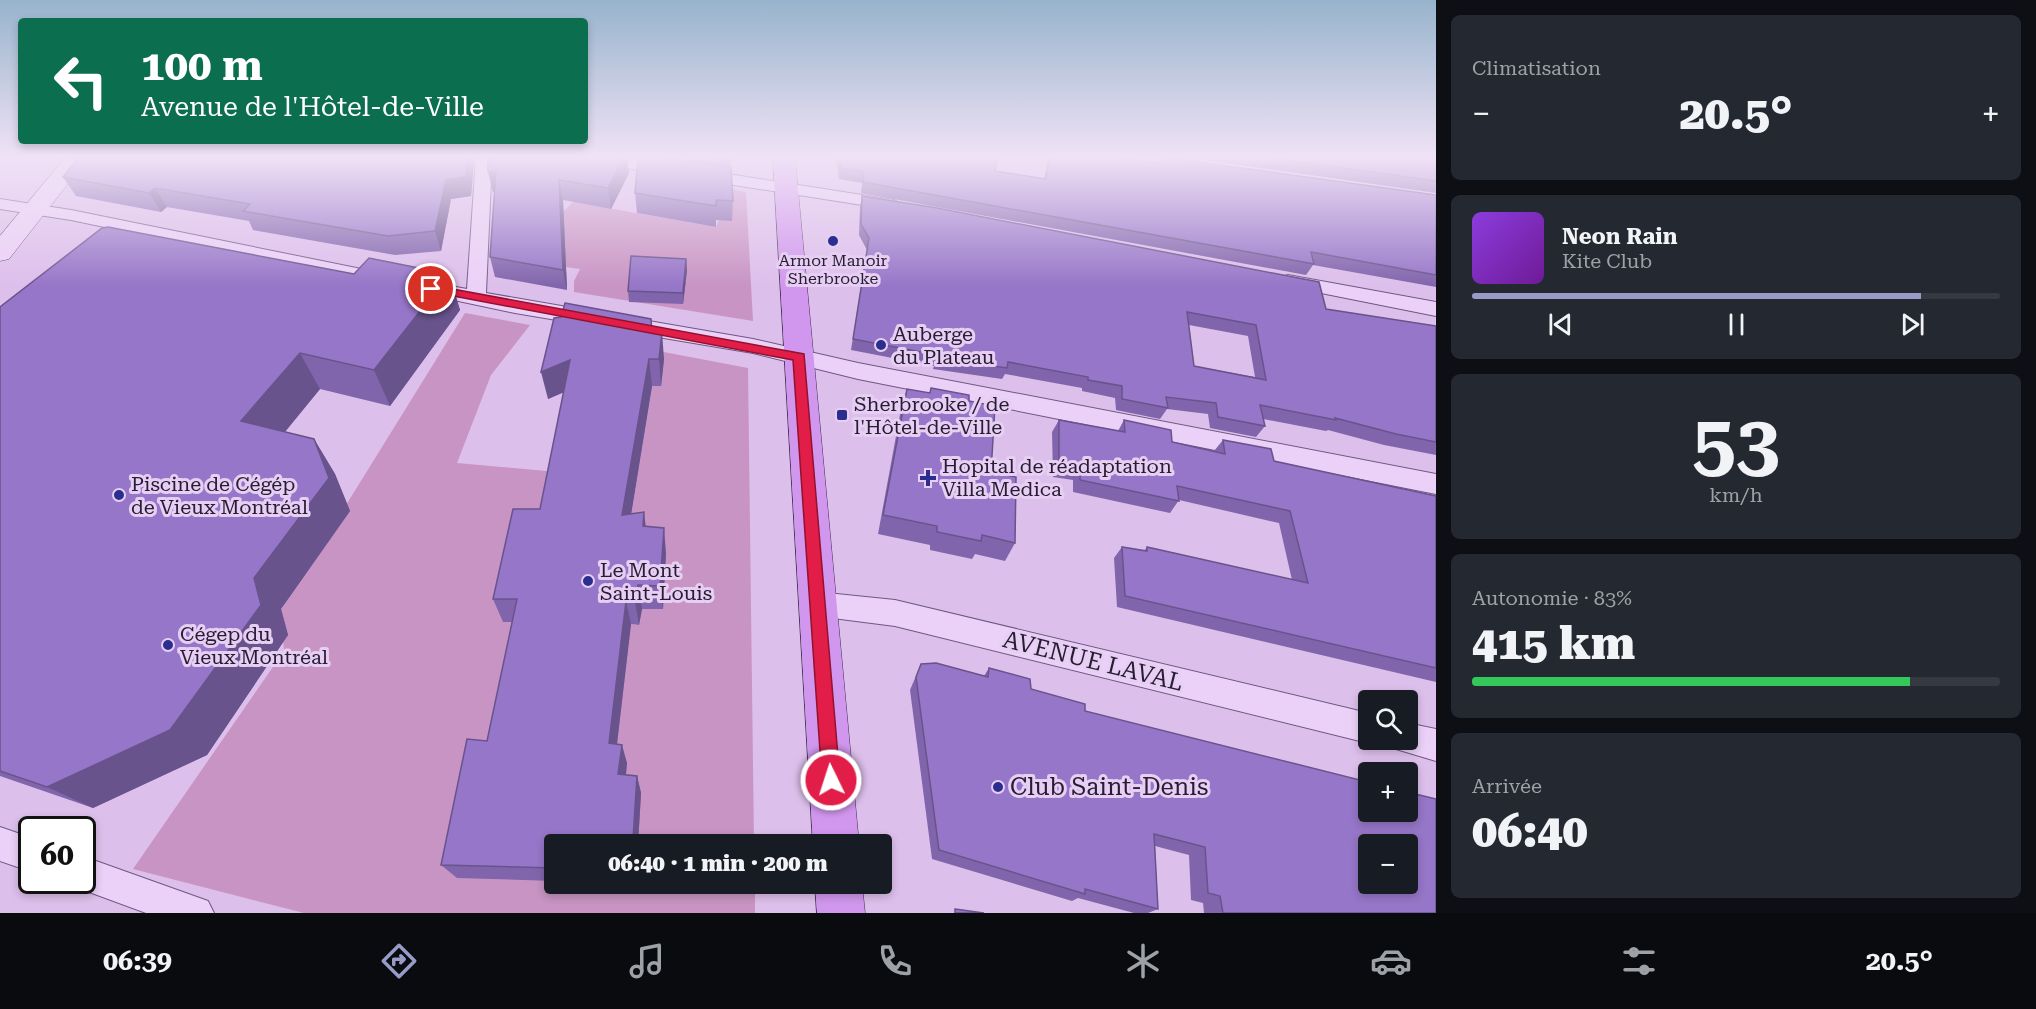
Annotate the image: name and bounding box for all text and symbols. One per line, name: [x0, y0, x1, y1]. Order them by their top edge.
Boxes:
text: 100 m: [141, 41, 263, 90]
icon: left: [42, 42, 120, 120]
text: Climatisation: [1472, 56, 1601, 80]
text: 20.5°: [1679, 87, 1793, 140]
text: Avenue de l'Hôtel-de-Ville: [141, 91, 484, 123]
text: −: [1472, 94, 1490, 133]
text: +: [1982, 94, 2000, 133]
text: Neon Rain: [1562, 224, 1677, 249]
marker: Armor Manoir Sherbrooke: [826, 234, 840, 248]
text: Kite Club: [1562, 249, 1652, 273]
place label: Armor Manoir Sherbrooke: [779, 251, 888, 288]
pin: [405, 263, 456, 314]
icon: arrive: [414, 272, 447, 305]
icon: previous: [1544, 308, 1577, 341]
icon: pause: [1720, 308, 1753, 341]
icon: next: [1896, 308, 1929, 341]
place label: Auberge du Plateau: [893, 322, 995, 369]
marker: Auberge du Plateau: [874, 338, 888, 352]
place label: Sherbrooke / de l'Hôtel-de-Ville: [854, 392, 1009, 439]
text: 53: [1692, 398, 1780, 489]
marker: Sherbrooke / de l'Hôtel-de-Ville: [835, 408, 849, 422]
place label: Hopital de réadaptation Villa Medica: [942, 454, 1172, 501]
marker: Hopital de réadaptation Villa Medica: [919, 469, 937, 487]
place label: Piscine de Cégép de Vieux Montréal: [131, 472, 308, 519]
text: km/h: [1709, 483, 1763, 507]
marker: Piscine de Cégép de Vieux Montréal: [112, 488, 126, 502]
place label: Le Mont Saint-Louis: [600, 558, 712, 605]
marker: Le Mont Saint-Louis: [581, 574, 595, 588]
text: Autonomie · 83%: [1472, 586, 1632, 610]
text: 415 km: [1472, 617, 1635, 670]
place label: Cégep du Vieux Montréal: [180, 622, 328, 669]
street label: AVENUE LAVAL: [1000, 625, 1186, 697]
marker: Cégep du Vieux Montréal: [161, 638, 175, 652]
map controls: [1358, 690, 1418, 894]
button: search: [1358, 690, 1418, 750]
position arrow: [799, 748, 863, 812]
button: +: [1358, 762, 1418, 822]
place label: Club Saint-Denis: [1010, 773, 1208, 801]
text: Arrivée: [1472, 774, 1542, 798]
marker: Club Saint-Denis: [991, 780, 1005, 794]
text: 06:40: [1472, 805, 1588, 858]
speed limit sign: 60: [18, 816, 96, 894]
button: −: [1358, 834, 1418, 894]
text: 06:40 · 1 min · 200 m: [608, 851, 828, 876]
icon: directions: [378, 940, 420, 982]
icon: music: [626, 940, 668, 982]
icon: phone: [874, 940, 916, 982]
icon: climate: [1122, 940, 1164, 982]
icon: car: [1370, 940, 1412, 982]
icon: filters: [1618, 940, 1660, 982]
text: 06:39: [103, 945, 172, 977]
text: 20.5°: [1866, 945, 1933, 977]

